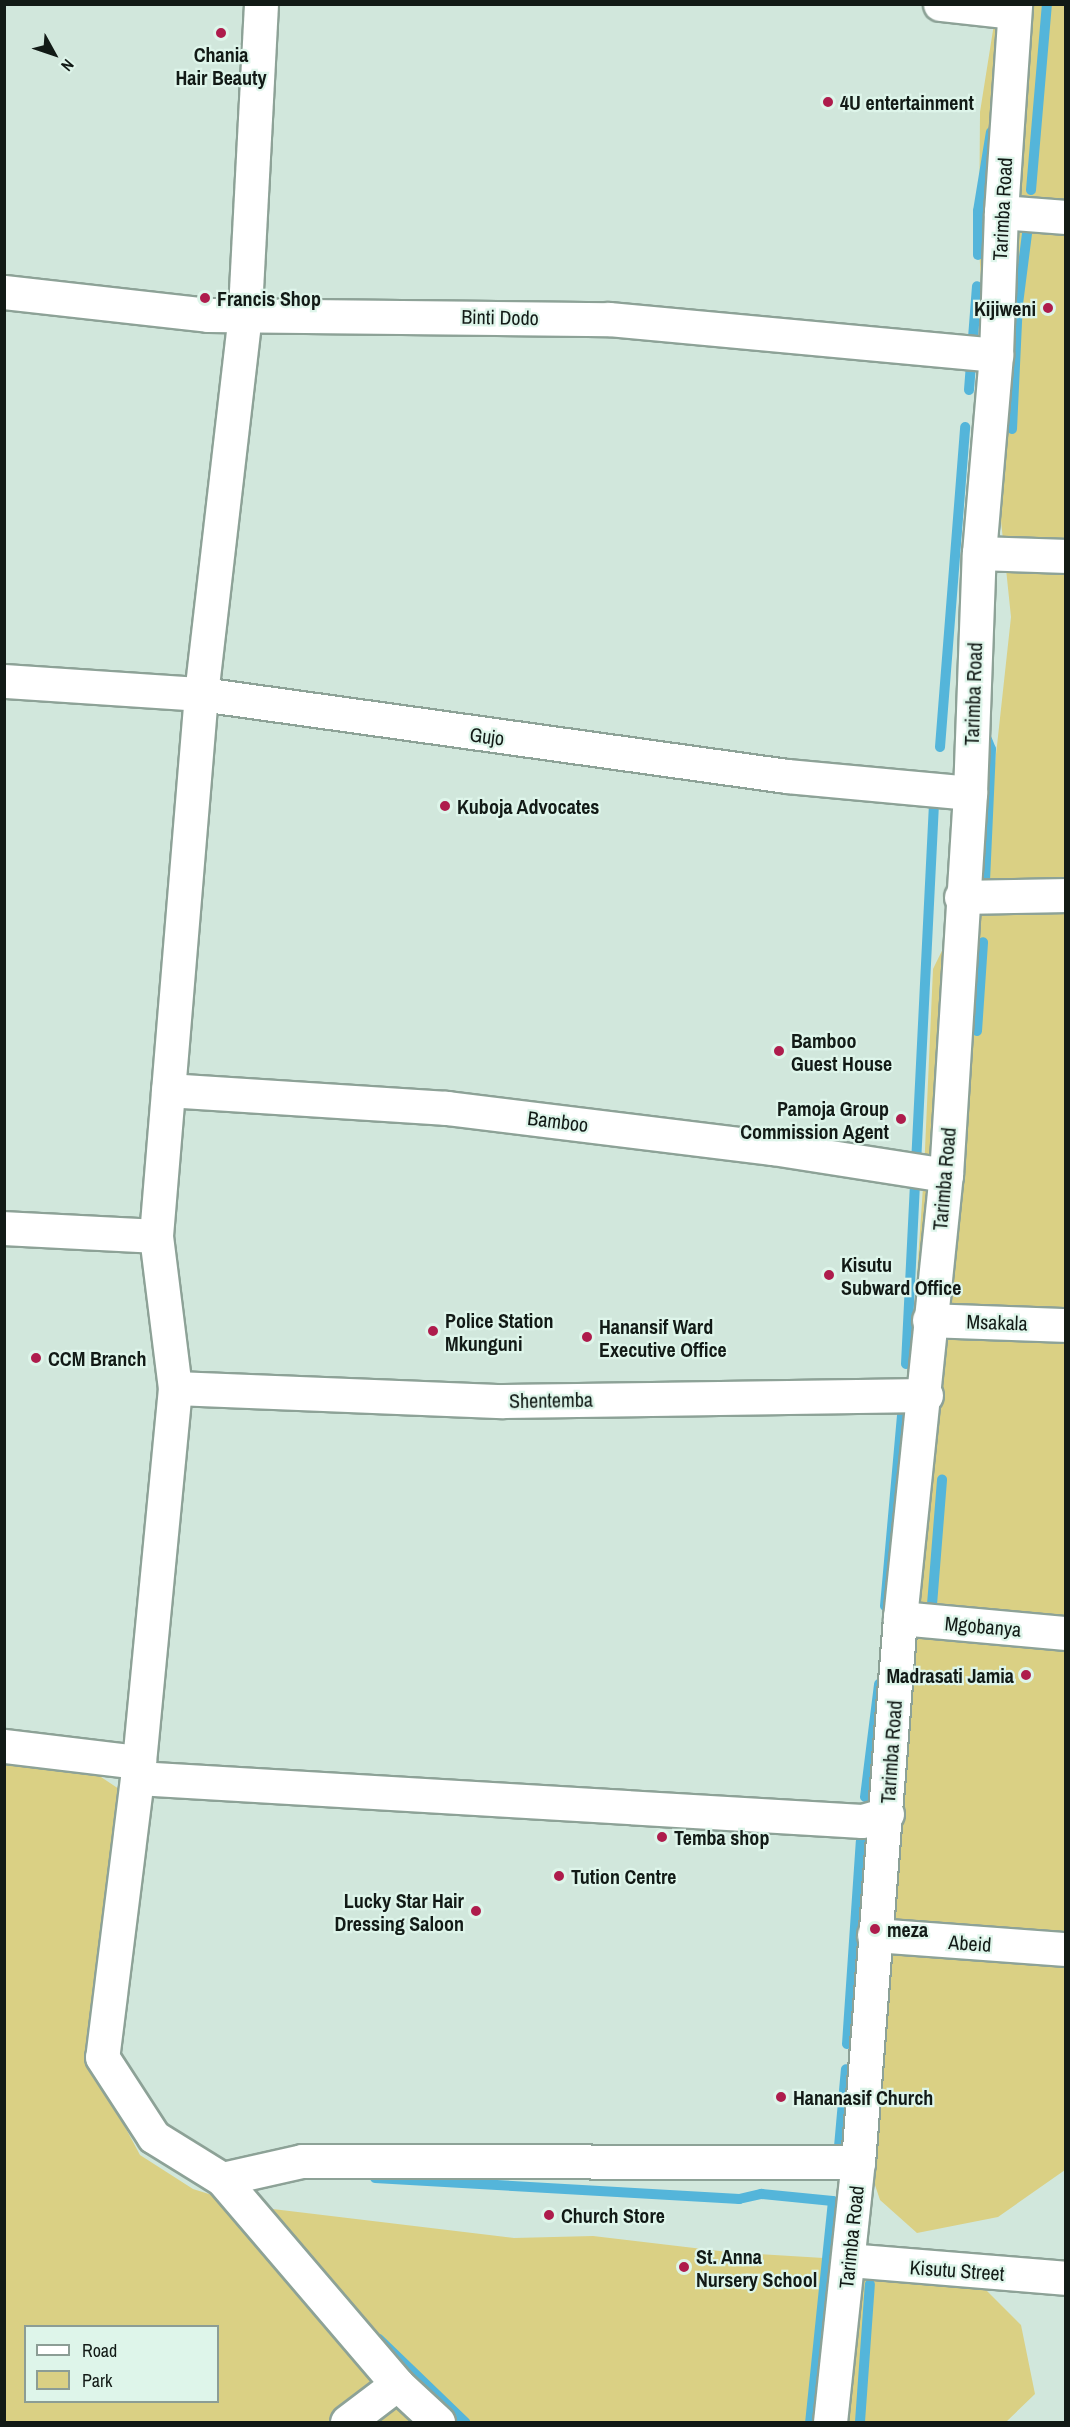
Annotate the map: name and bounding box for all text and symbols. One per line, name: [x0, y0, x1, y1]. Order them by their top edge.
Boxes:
north arrow: [24, 24, 84, 84]
marker: Chania Hair Beauty: [214, 26, 228, 40]
place label: Chania Hair Beauty: [175, 42, 267, 89]
text: N: [56, 55, 79, 76]
place label: 4U entertainment: [840, 90, 974, 114]
marker: 4U entertainment: [821, 95, 835, 109]
street label: Tarimba Road: [987, 157, 1017, 261]
place label: Francis Shop: [217, 286, 321, 310]
marker: Francis Shop: [198, 291, 212, 305]
place label: Kijiweni: [974, 296, 1036, 320]
marker: Kijiweni: [1041, 301, 1055, 315]
street label: Binti Dodo: [461, 304, 539, 330]
street label: Tarimba Road: [959, 642, 987, 746]
street label: Gujo: [468, 722, 506, 750]
place label: Kuboja Advocates: [457, 794, 600, 818]
marker: Kuboja Advocates: [438, 799, 452, 813]
place label: Bamboo Guest House: [791, 1028, 892, 1075]
marker: Bamboo Guest House: [772, 1044, 786, 1058]
place label: Pamoja Group Commission Agent: [740, 1096, 889, 1143]
street label: Bamboo: [526, 1105, 590, 1137]
marker: Pamoja Group Commission Agent: [894, 1112, 908, 1126]
street label: Tarimba Road: [928, 1126, 960, 1232]
place label: Kisutu Subward Office: [841, 1252, 961, 1299]
marker: Kisutu Subward Office: [822, 1268, 836, 1282]
place label: Police Station Mkunguni: [445, 1308, 553, 1355]
street label: Msakala: [966, 1309, 1028, 1335]
place label: Hanansif Ward Executive Office: [599, 1314, 727, 1361]
marker: Police Station Mkunguni: [426, 1324, 440, 1338]
marker: Hanansif Ward Executive Office: [580, 1330, 594, 1344]
place label: CCM Branch: [48, 1346, 146, 1370]
marker: CCM Branch: [29, 1351, 43, 1365]
street label: Shentemba: [509, 1387, 593, 1413]
street label: Mgobanya: [944, 1611, 1022, 1641]
place label: Madrasati Jamia: [886, 1663, 1014, 1687]
marker: Madrasati Jamia: [1019, 1668, 1033, 1682]
street label: Tarimba Road: [875, 1700, 907, 1804]
place label: Temba shop: [674, 1825, 769, 1849]
marker: Temba shop: [655, 1830, 669, 1844]
place label: Tution Centre: [571, 1864, 676, 1888]
marker: Tution Centre: [552, 1869, 566, 1883]
place label: Lucky Star Hair Dressing Saloon: [335, 1888, 464, 1935]
marker: Lucky Star Hair Dressing Saloon: [469, 1904, 483, 1918]
place label: meza: [887, 1917, 928, 1941]
marker: meza: [868, 1922, 882, 1936]
street label: Abeid: [948, 1930, 992, 1956]
place label: Hananasif Church: [793, 2085, 933, 2109]
marker: Hananasif Church: [774, 2090, 788, 2104]
street label: Tarimba Road: [834, 2184, 868, 2290]
place label: Church Store: [561, 2203, 665, 2227]
marker: Church Store: [542, 2208, 556, 2222]
place label: St. Anna Nursery School: [696, 2244, 817, 2291]
street label: Kisutu Street: [909, 2255, 1005, 2285]
marker: St. Anna Nursery School: [677, 2260, 691, 2274]
legend: [24, 2325, 219, 2403]
text: Road: [82, 2338, 117, 2363]
text: Park: [82, 2368, 112, 2393]

